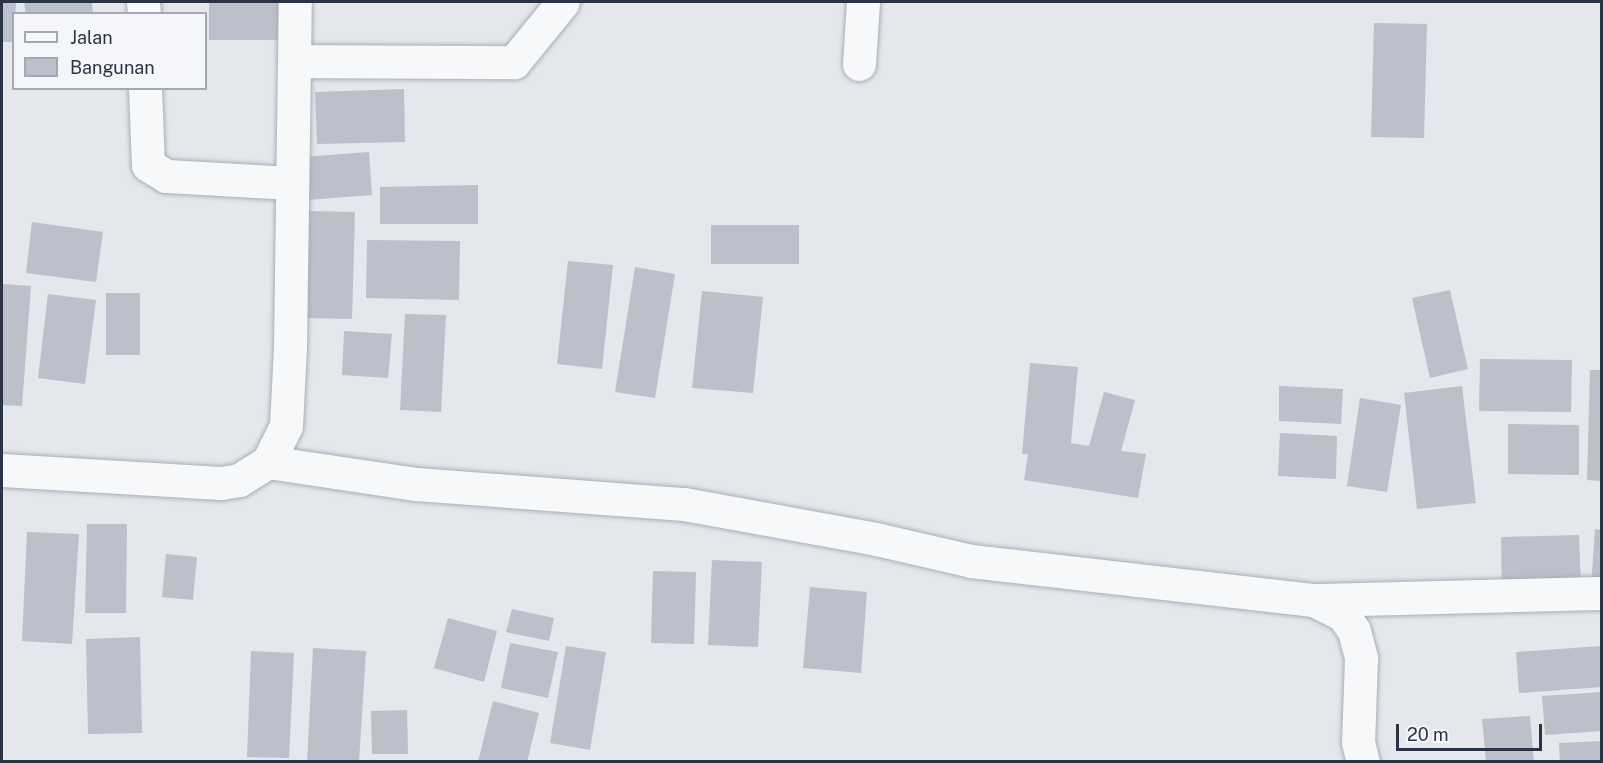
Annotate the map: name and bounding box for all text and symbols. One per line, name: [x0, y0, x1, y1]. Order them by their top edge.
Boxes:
legend: [12, 12, 207, 90]
text: Jalan: [70, 27, 113, 48]
text: Bangunan: [70, 57, 155, 78]
scale bar: [1399, 712, 1544, 750]
text: 20 m: [1407, 724, 1449, 745]

